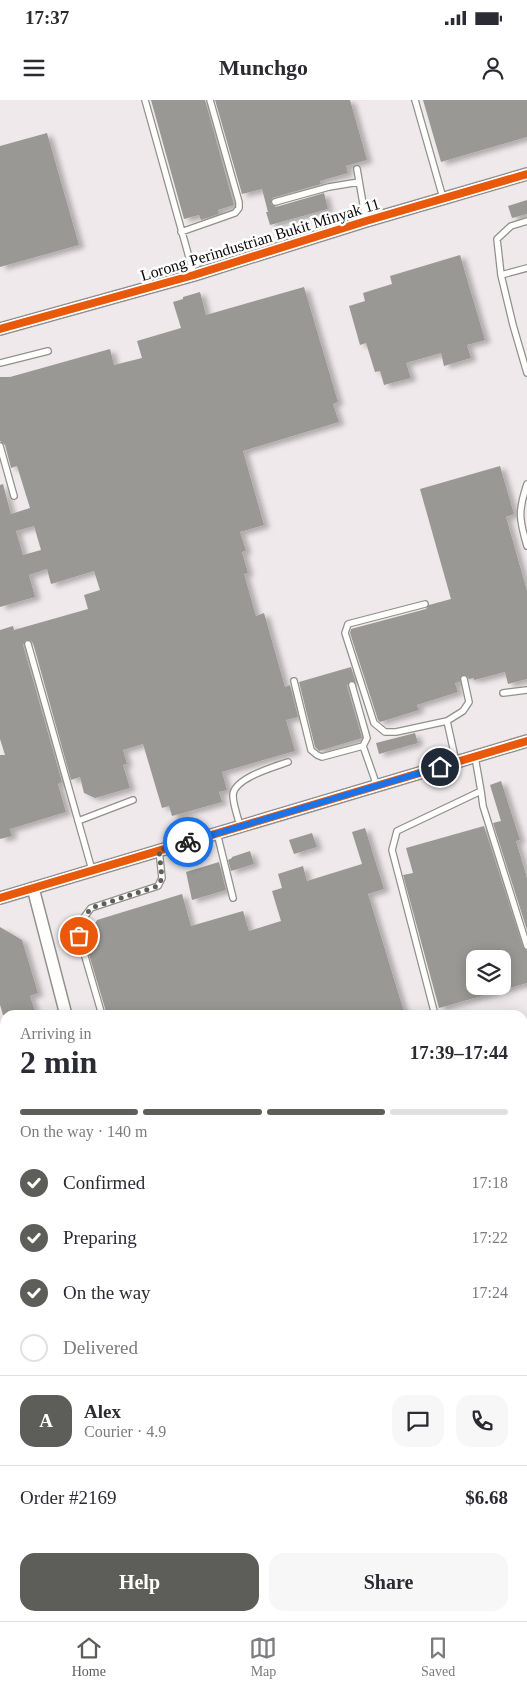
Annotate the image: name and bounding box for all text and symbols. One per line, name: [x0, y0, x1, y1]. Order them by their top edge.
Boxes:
text: 17:37: [25, 7, 69, 28]
icon: menu: [20, 54, 48, 82]
icon: person: [479, 54, 507, 82]
text: Munchgo: [219, 55, 308, 80]
street label: Lorong Perindustrian Bukit Minyak 11: [139, 195, 382, 285]
pin: [419, 746, 461, 788]
icon: home: [426, 753, 454, 781]
courier: [163, 817, 213, 867]
icon: bike: [174, 828, 202, 856]
pin: [58, 915, 100, 957]
icon: bag: [65, 922, 93, 950]
map controls: [466, 950, 511, 995]
button: layers: [466, 950, 511, 995]
text: Arriving in: [20, 1025, 92, 1042]
text: 17:39–17:44: [410, 1042, 508, 1063]
text: 2 min: [20, 1044, 97, 1080]
text: On the way · 140 m: [20, 1123, 148, 1140]
icon: check: [20, 1169, 48, 1197]
text: Confirmed: [63, 1172, 145, 1193]
text: 17:18: [472, 1174, 508, 1191]
icon: check: [20, 1224, 48, 1252]
text: Preparing: [63, 1227, 137, 1248]
text: 17:22: [472, 1229, 508, 1246]
icon: check: [20, 1279, 48, 1307]
text: On the way: [63, 1282, 151, 1303]
text: 17:24: [472, 1284, 508, 1301]
text: Delivered: [63, 1337, 138, 1358]
button: chat: [392, 1395, 444, 1447]
button: phone: [456, 1395, 508, 1447]
text: Alex: [84, 1401, 121, 1422]
text: A: [39, 1410, 53, 1431]
text: Courier · 4.9: [84, 1423, 166, 1440]
text: Order #2169: [20, 1487, 117, 1508]
text: $6.68: [465, 1487, 508, 1508]
button: Help: [20, 1553, 259, 1611]
button: Share: [269, 1553, 508, 1611]
tab: Home: [72, 1634, 106, 1680]
tab: Map: [249, 1634, 277, 1680]
tab: Saved: [421, 1634, 455, 1680]

